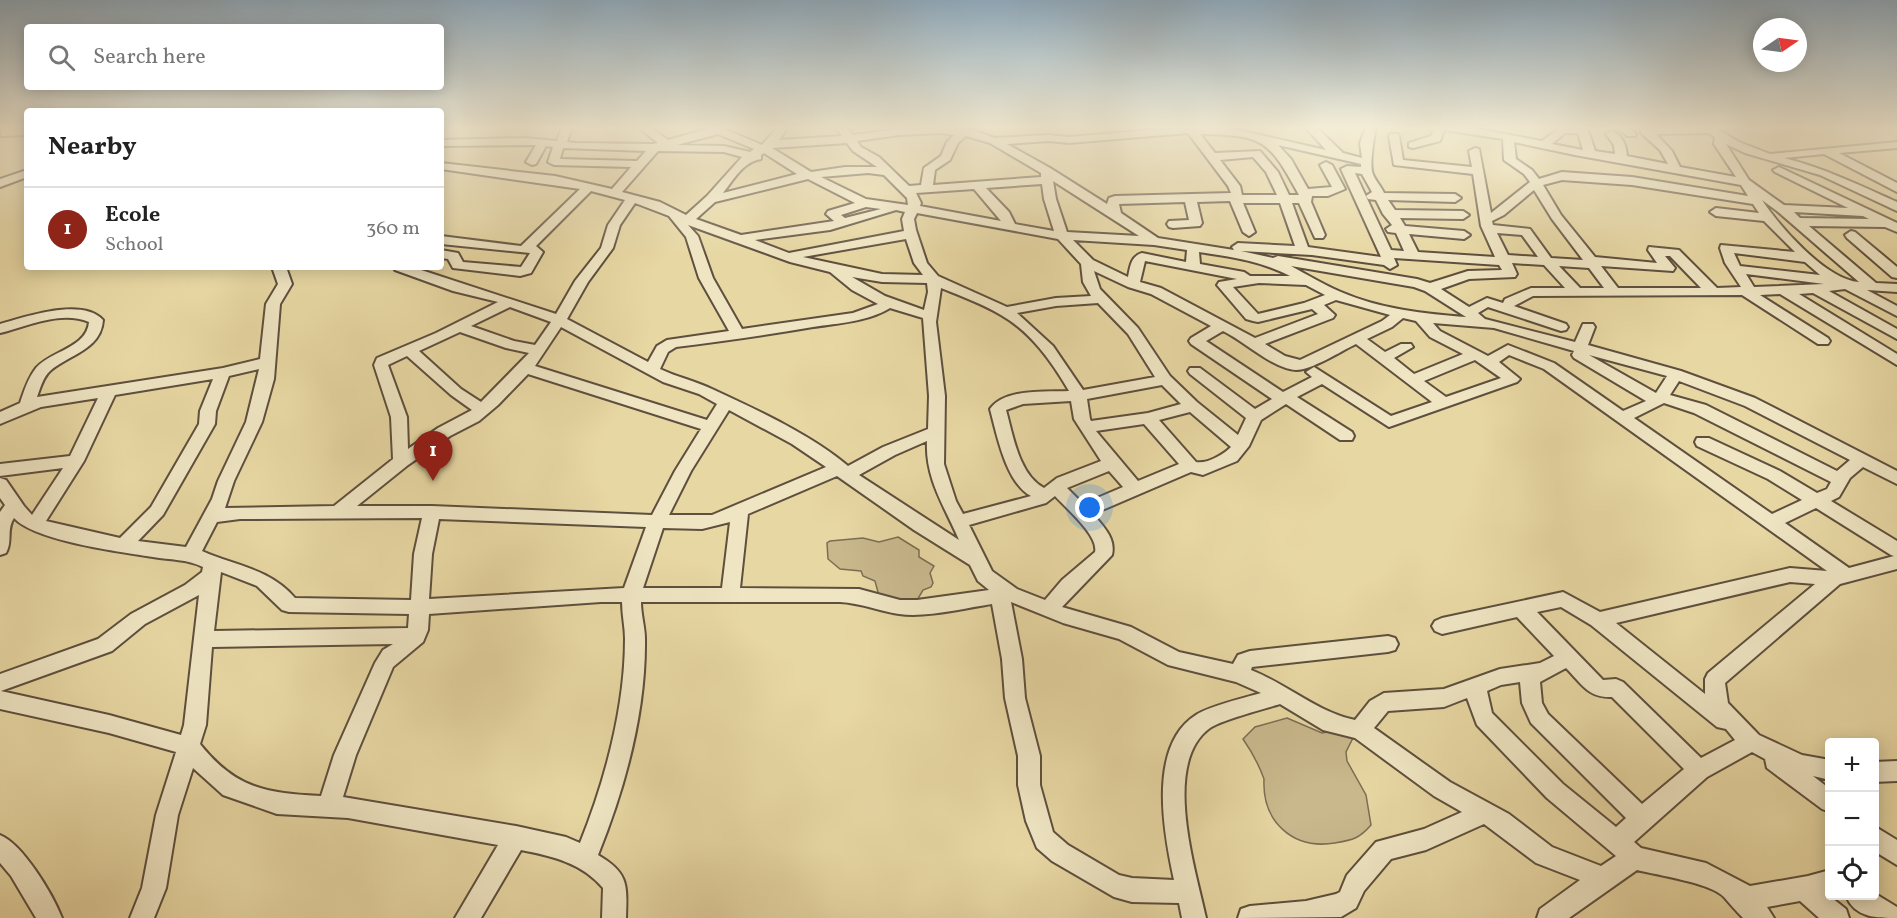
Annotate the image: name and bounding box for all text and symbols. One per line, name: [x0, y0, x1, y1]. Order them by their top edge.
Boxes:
north arrow: [1753, 18, 1807, 72]
search box: [24, 24, 444, 90]
icon: search: [45, 41, 78, 74]
text: Search here: [93, 42, 206, 73]
text: Nearby: [48, 129, 137, 165]
text: Ecole: [105, 200, 160, 231]
text: 1: [63, 215, 72, 243]
text: 360 m: [366, 215, 420, 243]
text: School: [105, 231, 163, 259]
pin: 1: [414, 432, 452, 481]
your location: [1075, 493, 1104, 522]
map controls: [1825, 738, 1879, 900]
button: +: [1825, 738, 1879, 792]
button: −: [1825, 792, 1879, 846]
button: locate: [1825, 846, 1879, 900]

